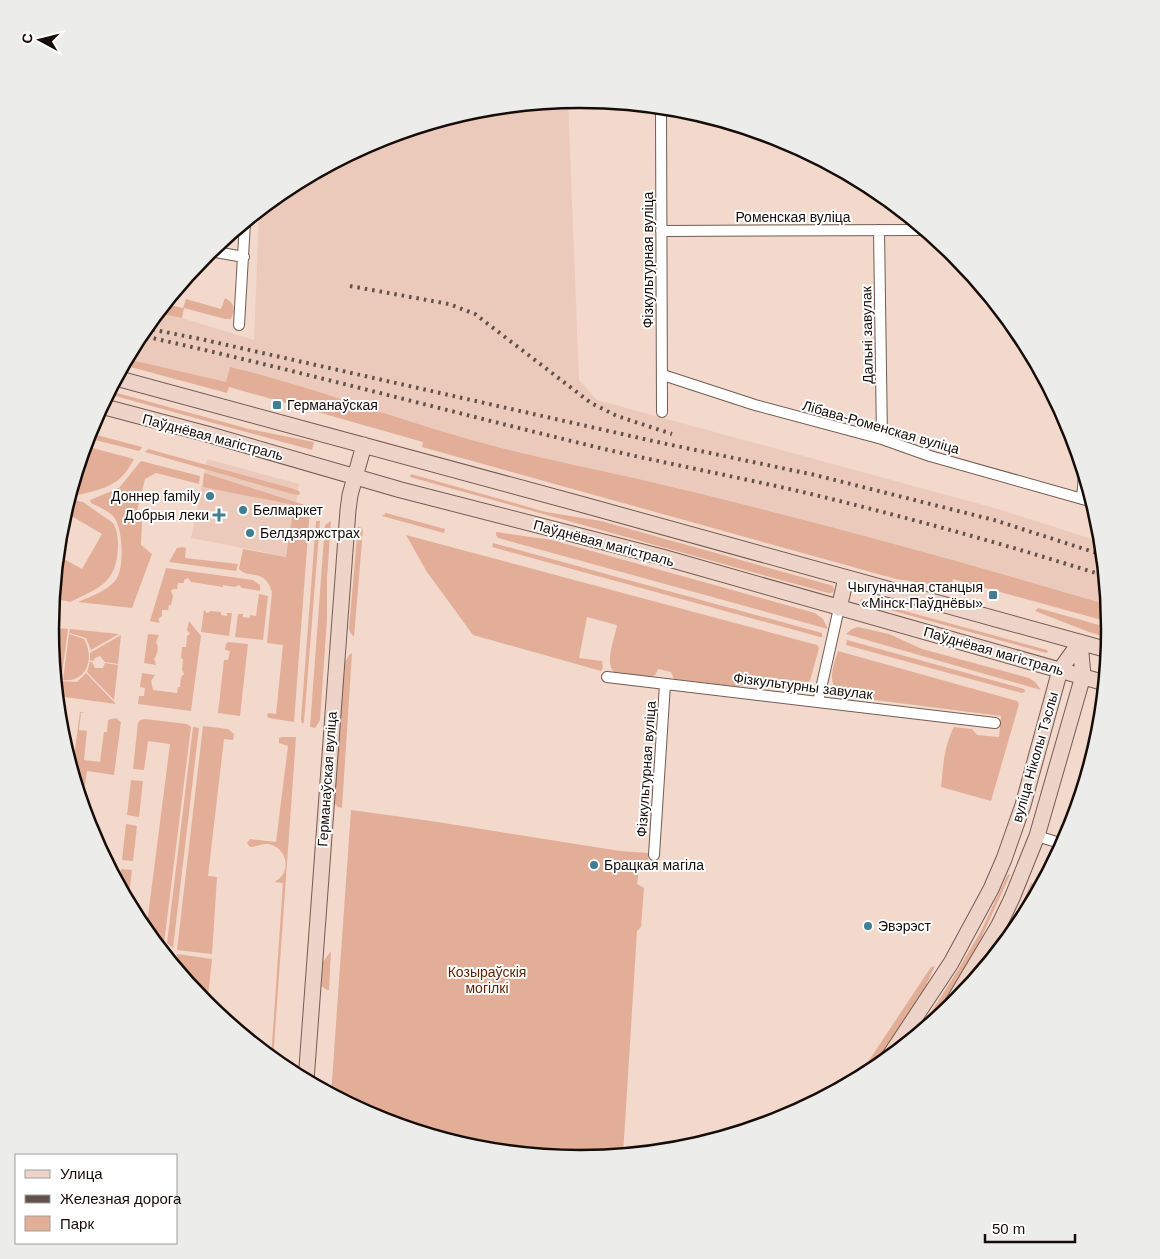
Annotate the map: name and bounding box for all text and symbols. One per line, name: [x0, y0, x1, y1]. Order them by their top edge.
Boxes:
north arrow: [15, 15, 65, 65]
text: С: [19, 32, 36, 44]
street label: Фізкультурная вуліца: [640, 191, 656, 328]
street label: Роменская вуліца: [735, 209, 851, 225]
street label: Дальні завулак: [858, 285, 876, 384]
place label: Германаўская: [287, 397, 378, 413]
street label: Лібава-Роменская вуліца: [801, 397, 962, 457]
marker: Германаўская: [271, 399, 283, 411]
street label: Паўднёвая магістраль: [141, 410, 285, 464]
place label: Доннер family: [111, 488, 200, 504]
marker: Доннер family: [204, 490, 216, 502]
place label: Белмаркет: [253, 502, 323, 518]
marker: Белмаркет: [237, 504, 249, 516]
place label: Добрыя леки: [124, 507, 209, 523]
marker: Добрыя леки: [213, 509, 225, 521]
street label: Паўднёвая магістраль: [532, 516, 676, 570]
place label: Белдзяржстрах: [260, 525, 360, 541]
marker: Белдзяржстрах: [244, 527, 256, 539]
place label: Чыгуначная станцыя «Мінск-Паўднёвы»: [848, 579, 983, 611]
marker: Чыгуначная станцыя «Мінск-Паўднёвы»: [987, 589, 999, 601]
street label: Паўднёвая магістраль: [922, 623, 1066, 679]
street label: Фізкультурны завулак: [732, 669, 875, 703]
street label: вуліца Ніколы Тэслы: [1009, 690, 1061, 824]
street label: Фізкультурная вуліца: [633, 700, 659, 838]
street label: Германаўская вуліца: [314, 711, 340, 847]
place label: Брацкая магіла: [604, 857, 704, 873]
marker: Брацкая магіла: [588, 859, 600, 871]
place label: Эвэрэст: [878, 918, 932, 934]
marker: Эвэрэст: [862, 920, 874, 932]
park label: Козыраўскія могілкі: [448, 964, 526, 996]
legend: [15, 1154, 178, 1244]
text: Улица: [60, 1165, 103, 1182]
text: Железная дорога: [60, 1190, 182, 1207]
scale bar: [985, 1212, 1075, 1244]
text: Парк: [60, 1215, 94, 1232]
text: 50 m: [992, 1220, 1025, 1237]

